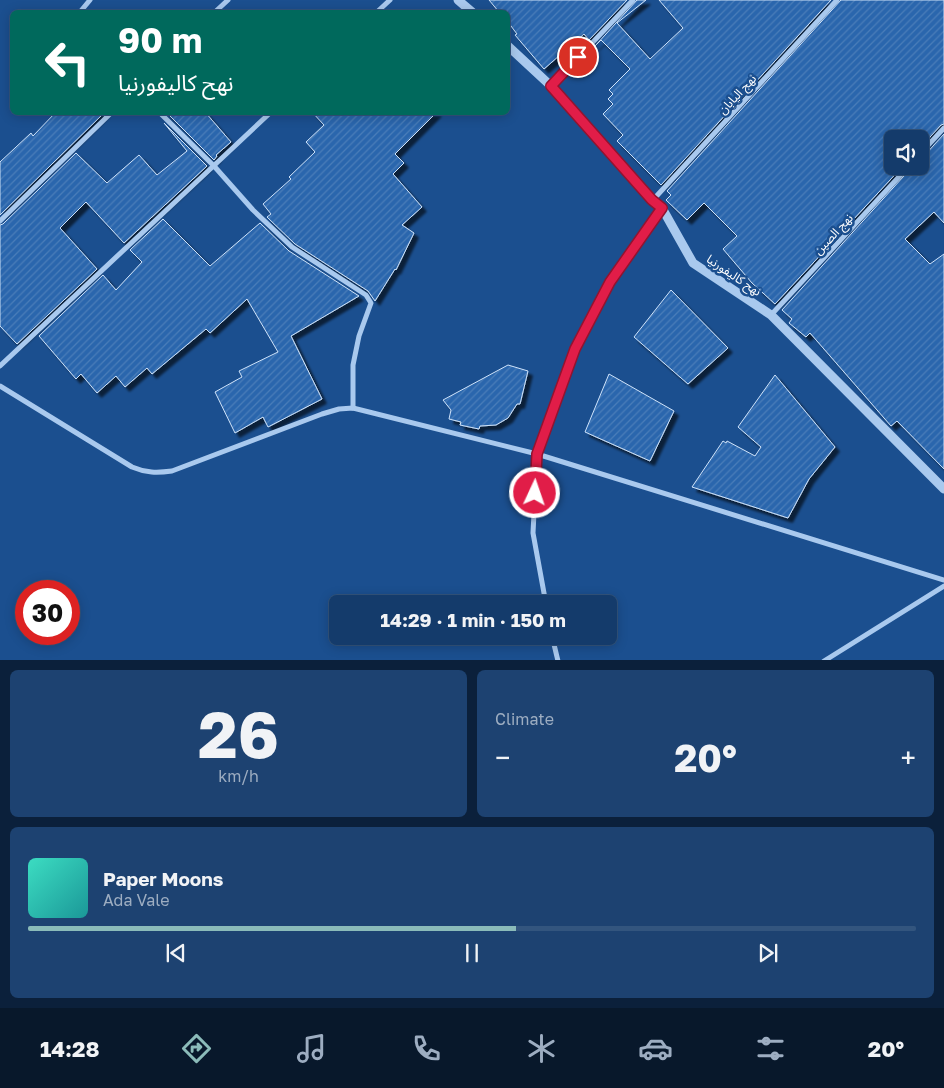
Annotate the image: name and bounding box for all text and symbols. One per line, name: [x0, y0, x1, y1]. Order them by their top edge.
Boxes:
text: 90 m: [118, 19, 202, 61]
icon: left: [35, 30, 100, 95]
pin: [557, 36, 599, 78]
icon: arrive: [564, 43, 592, 71]
text: نهح كاليفورنيا: [118, 69, 233, 96]
street label: نهج اليابان: [715, 71, 761, 118]
map controls: [884, 130, 929, 175]
button: sound: [884, 130, 929, 175]
street label: نهج الصين: [810, 210, 857, 259]
street label: نهح كاليفورنيا: [703, 251, 764, 300]
position arrow: [508, 466, 560, 518]
speed limit sign: 30: [15, 580, 80, 645]
text: 14:29 · 1 min · 150 m: [380, 608, 566, 631]
text: 26: [198, 694, 279, 772]
text: Climate: [495, 709, 554, 729]
text: 20°: [674, 735, 737, 780]
text: −: [495, 741, 510, 774]
text: +: [901, 741, 916, 774]
text: km/h: [218, 766, 259, 786]
text: Paper Moons: [103, 867, 223, 890]
text: Ada Vale: [103, 890, 169, 910]
icon: previous: [162, 939, 190, 967]
icon: pause: [458, 939, 486, 967]
icon: next: [754, 939, 782, 967]
icon: directions: [179, 1031, 214, 1066]
icon: music: [294, 1031, 329, 1066]
icon: phone: [409, 1031, 444, 1066]
icon: climate: [524, 1031, 559, 1066]
icon: car: [638, 1031, 673, 1066]
icon: filters: [753, 1031, 788, 1066]
text: 14:28: [40, 1035, 100, 1062]
text: 20°: [868, 1035, 904, 1062]

